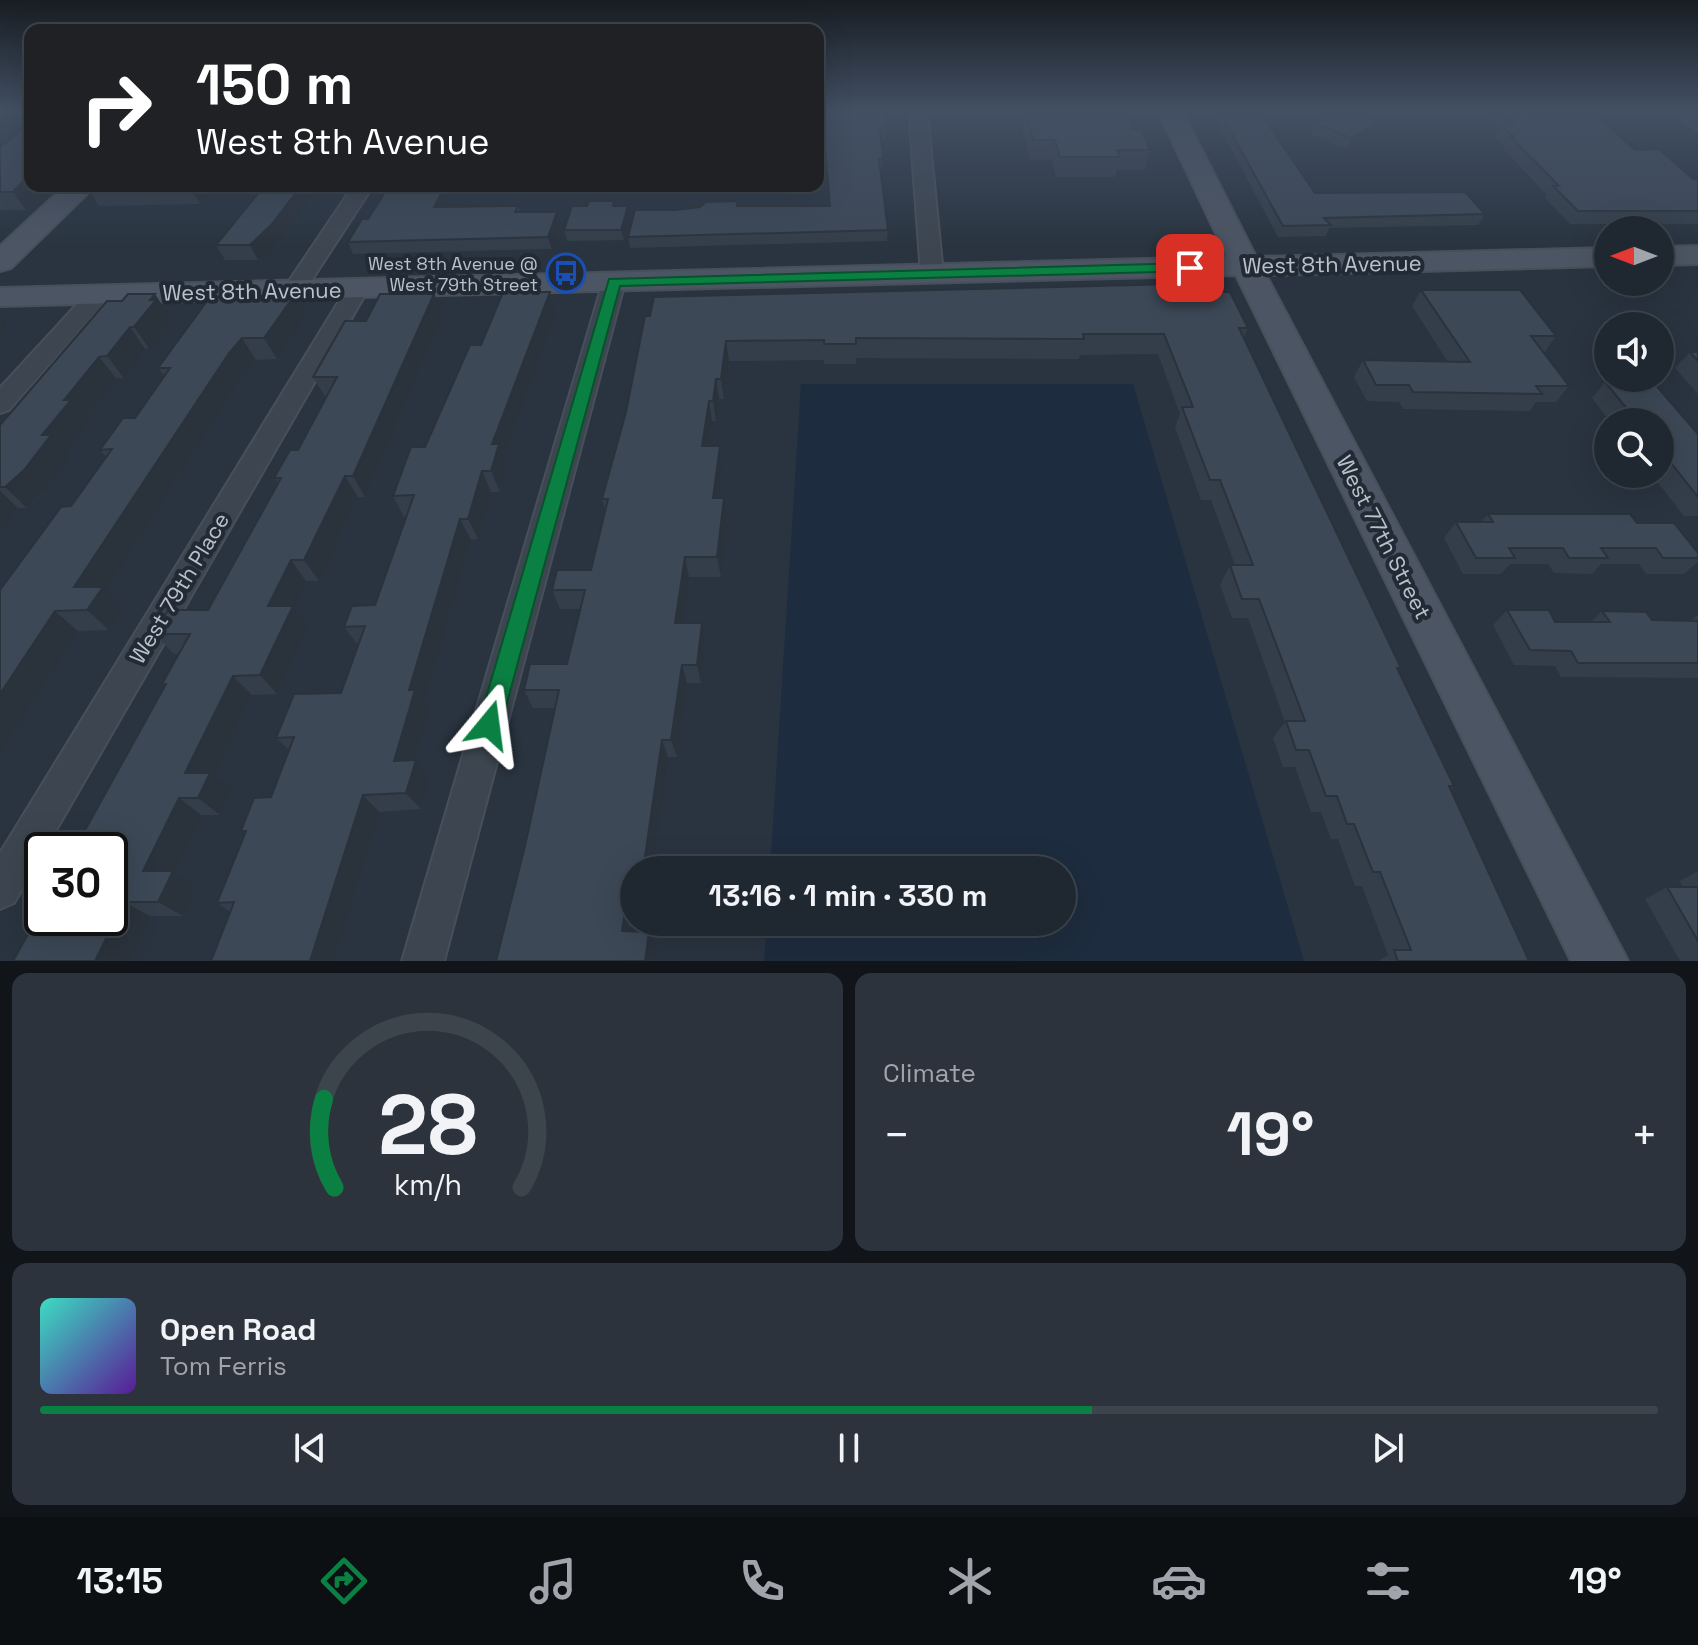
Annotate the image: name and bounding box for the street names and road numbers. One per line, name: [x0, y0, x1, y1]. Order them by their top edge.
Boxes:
street label: West 8th Avenue: [1242, 248, 1422, 280]
street label: West 8th Avenue: [162, 275, 342, 307]
street label: West 77th Street: [1331, 450, 1437, 624]
street label: West 79th Place: [123, 507, 235, 669]

